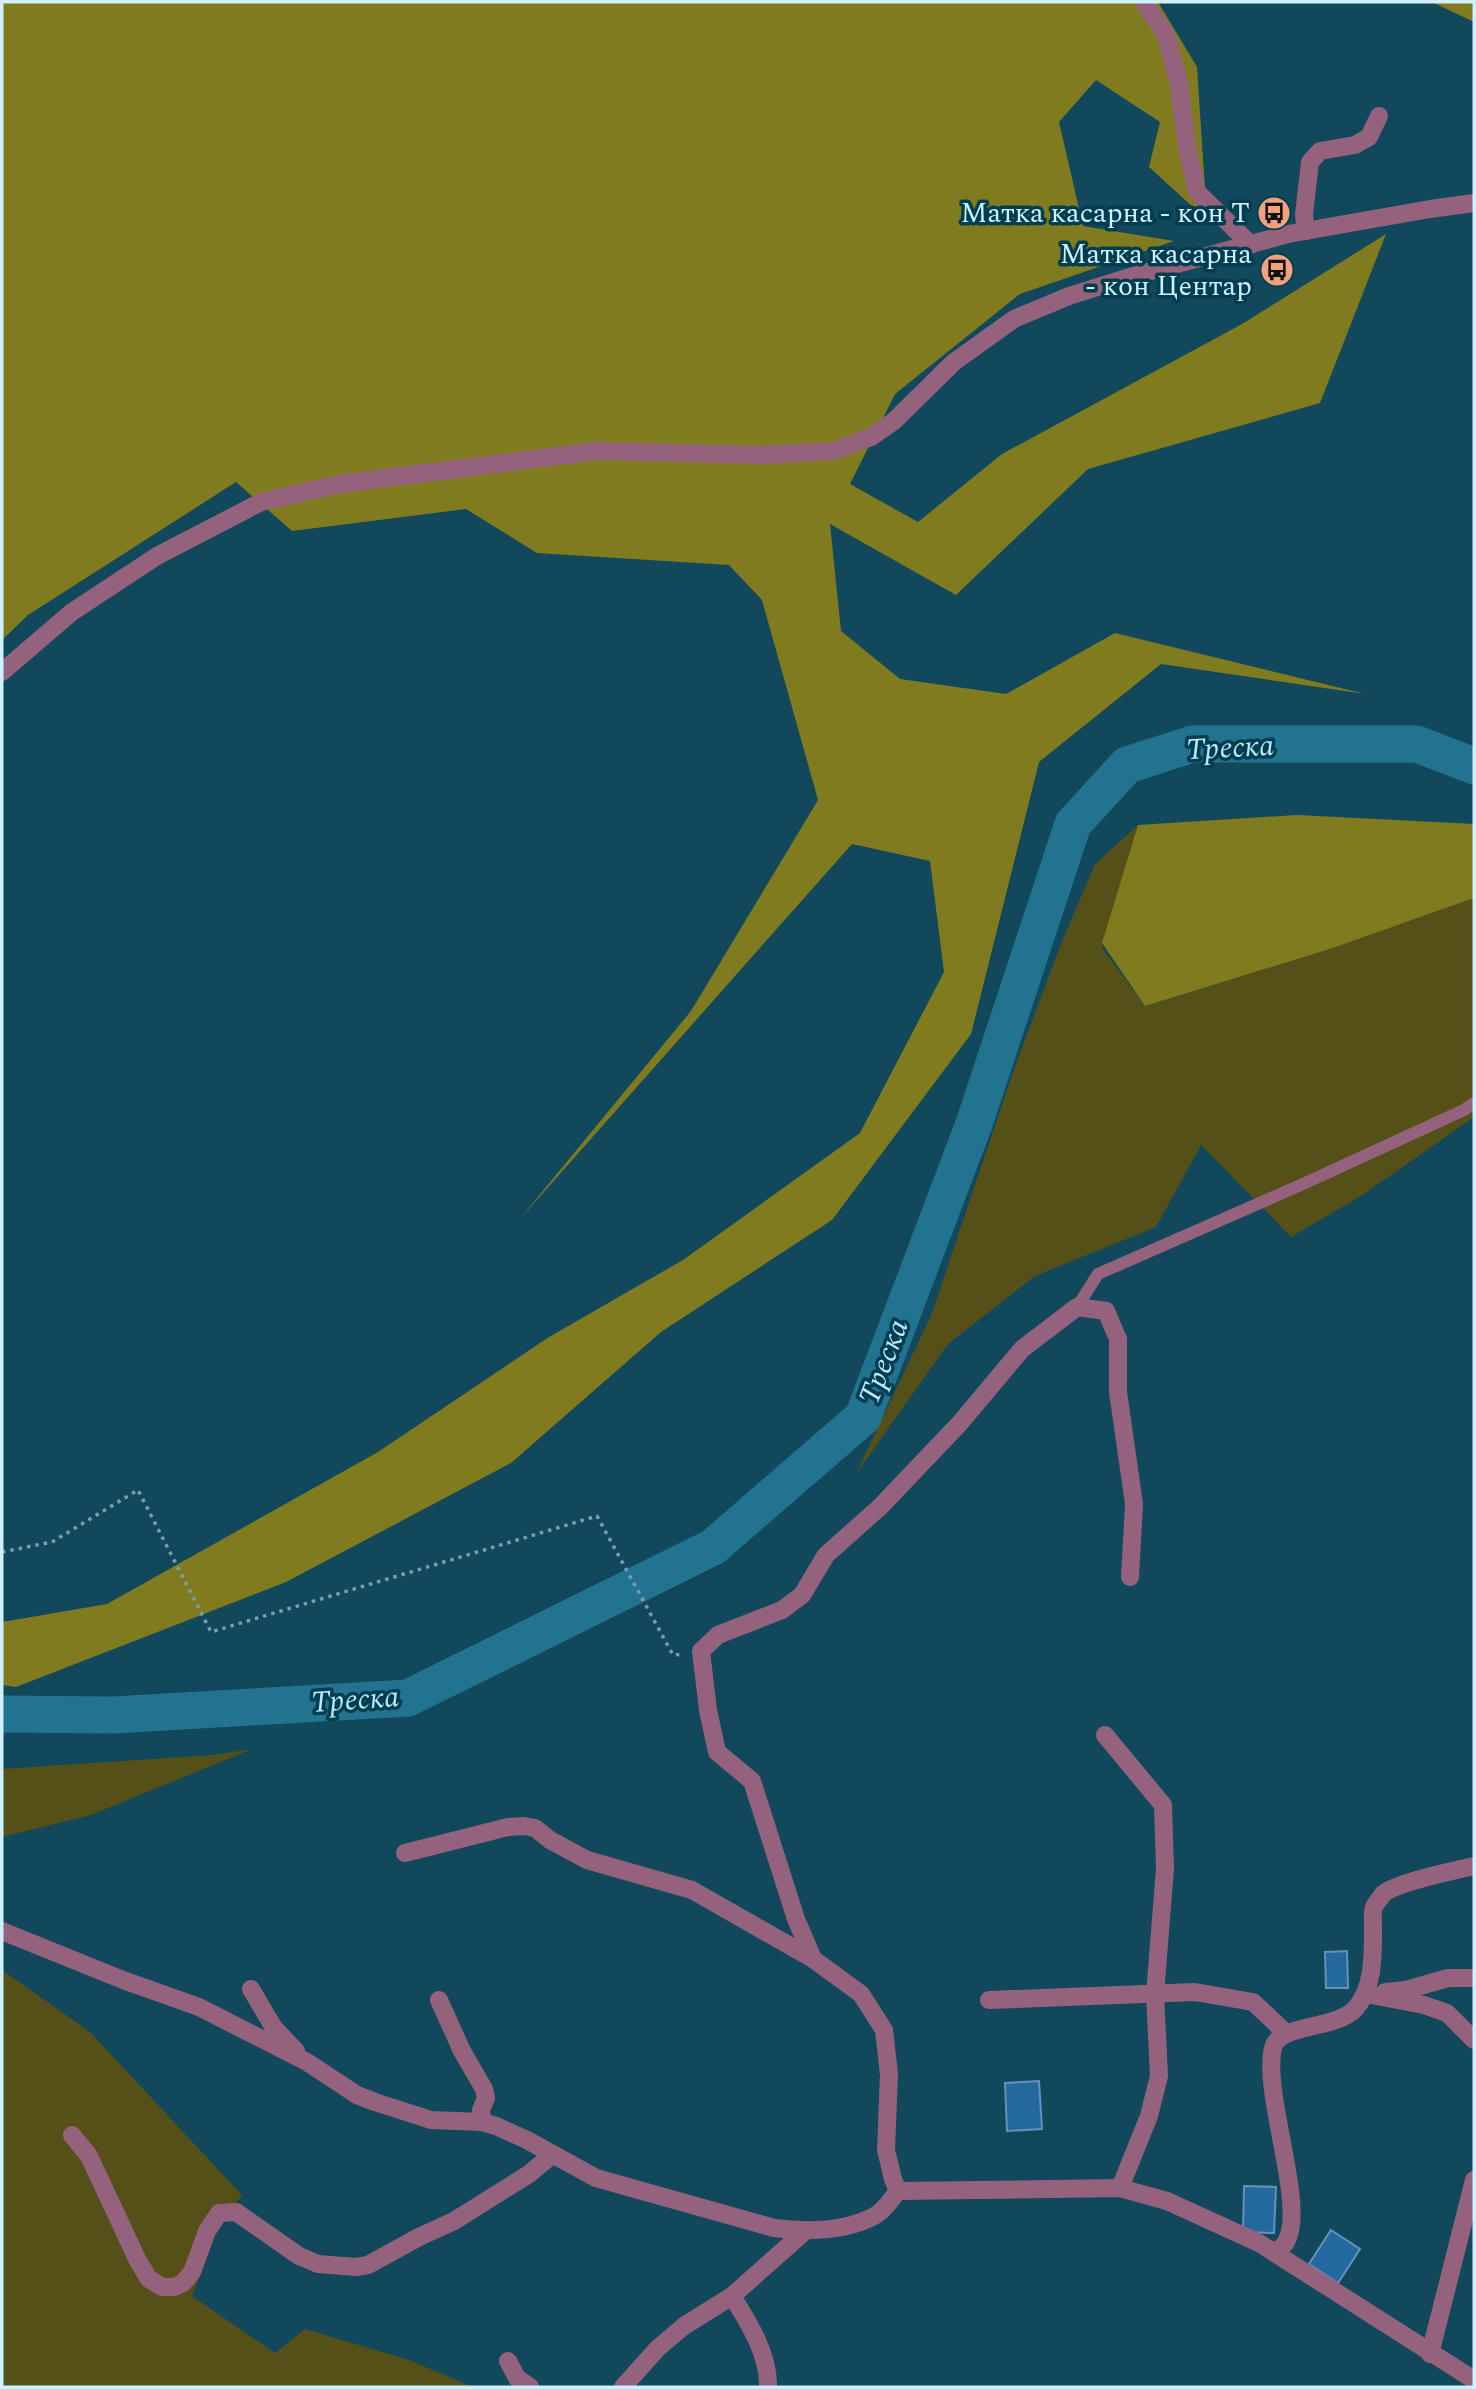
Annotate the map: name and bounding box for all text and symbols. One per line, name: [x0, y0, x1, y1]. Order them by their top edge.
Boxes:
place label: Матка касарна - кон Т: [961, 192, 1250, 235]
bus stop icon: Матка касарна - кон Т: [1255, 194, 1293, 232]
place label: Матка касарна - кон Центар: [1060, 233, 1252, 308]
bus stop icon: Матка касарна - кон Центар: [1258, 251, 1296, 289]
water label: Треска: [1185, 723, 1275, 773]
water label: Треска: [847, 1313, 921, 1411]
water label: Треска: [309, 1674, 401, 1726]

